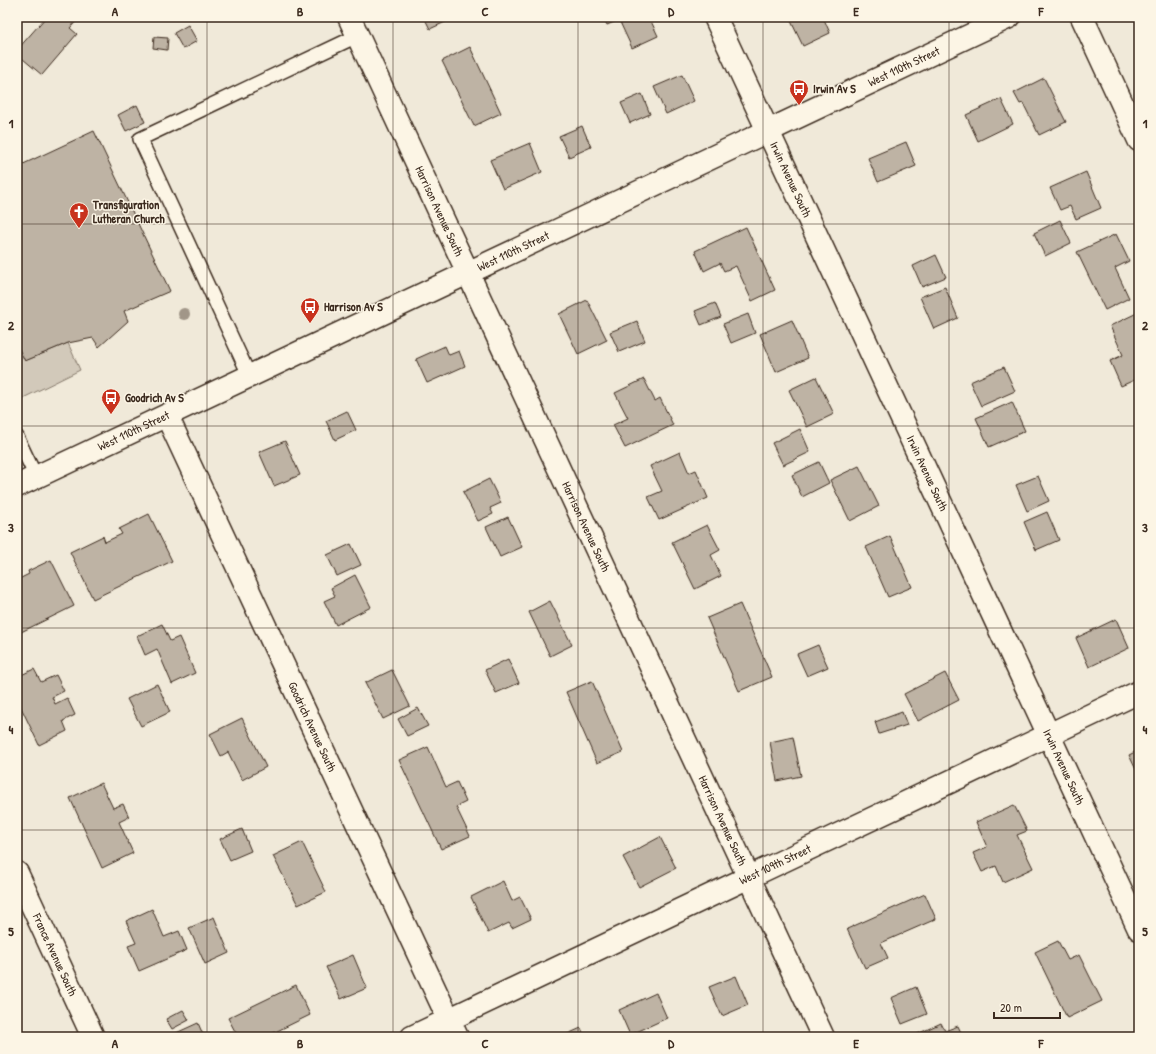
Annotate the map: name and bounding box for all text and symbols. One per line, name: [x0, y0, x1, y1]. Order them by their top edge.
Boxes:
text: A: [112, 2, 119, 20]
text: B: [297, 2, 304, 20]
text: C: [481, 2, 489, 20]
text: D: [668, 2, 675, 20]
text: E: [853, 2, 859, 20]
text: F: [1038, 2, 1045, 20]
street label: West 110th Street: [865, 42, 943, 91]
bus stop icon: Irwin Av S: [788, 78, 810, 106]
place label: Irwin Av S: [813, 80, 856, 97]
text: 1: [9, 114, 14, 132]
text: 1: [1143, 114, 1148, 132]
street label: Irwin Avenue South: [766, 139, 816, 220]
street label: Harrison Avenue South: [411, 163, 468, 259]
place label: Transfiguration Lutheran Church: [92, 196, 165, 227]
church icon: Transfiguration Lutheran Church: [68, 201, 90, 229]
street label: West 110th Street: [474, 226, 553, 275]
bus stop icon: Harrison Av S: [299, 296, 321, 324]
place label: Harrison Av S: [324, 298, 383, 315]
text: 2: [8, 316, 15, 334]
text: 2: [1142, 316, 1149, 334]
bus stop icon: Goodrich Av S: [100, 387, 122, 415]
place label: Goodrich Av S: [125, 389, 184, 406]
street label: West 110th Street: [95, 406, 173, 455]
street label: Irwin Avenue South: [903, 432, 952, 513]
street label: Harrison Avenue South: [558, 479, 615, 574]
text: 3: [8, 518, 14, 536]
text: 3: [1142, 518, 1148, 536]
street label: Goodrich Avenue South: [284, 679, 341, 774]
text: 4: [9, 720, 14, 738]
text: 4: [1143, 720, 1148, 738]
street label: Irwin Avenue South: [1039, 726, 1089, 807]
street label: Harrison Avenue South: [695, 772, 751, 868]
street label: West 109th Street: [736, 839, 815, 889]
street label: France Avenue South: [28, 910, 82, 998]
text: 5: [8, 922, 14, 940]
text: 5: [1142, 922, 1148, 940]
scale bar: [994, 994, 1060, 1020]
text: 20 m: [1000, 999, 1022, 1016]
text: A: [112, 1034, 119, 1052]
text: B: [297, 1034, 304, 1052]
text: C: [481, 1034, 489, 1052]
text: D: [668, 1034, 675, 1052]
text: E: [853, 1034, 859, 1052]
text: F: [1038, 1034, 1045, 1052]

